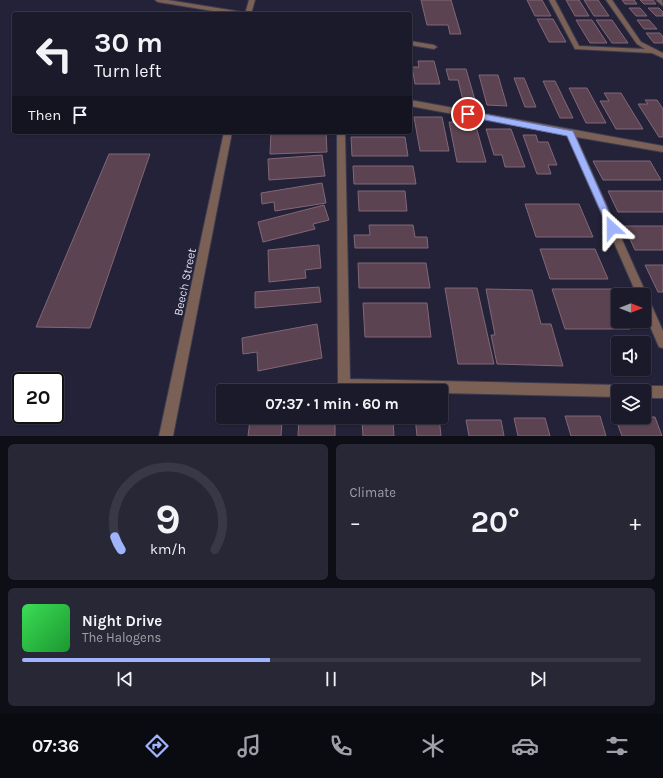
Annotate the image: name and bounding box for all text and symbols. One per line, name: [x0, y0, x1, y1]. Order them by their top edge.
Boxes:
text: 30 m: [94, 26, 163, 59]
icon: left: [28, 28, 80, 80]
text: Turn left: [94, 60, 162, 82]
pin: [451, 97, 485, 131]
icon: arrive: [457, 103, 479, 125]
icon: arrive: [69, 104, 91, 126]
text: Then: [28, 106, 61, 124]
position arrow: [591, 207, 633, 249]
street label: Beech Street: [171, 246, 199, 317]
north arrow: [611, 288, 651, 328]
map controls: [611, 288, 651, 424]
button: sound: [611, 336, 651, 376]
speed limit sign: 20: [12, 372, 64, 424]
button: layers: [611, 384, 651, 424]
text: 07:37 · 1 min · 60 m: [265, 395, 399, 413]
text: Climate: [350, 485, 396, 500]
text: 9: [155, 495, 180, 543]
text: 20°: [471, 504, 520, 540]
text: −: [350, 510, 361, 536]
text: +: [629, 510, 641, 536]
text: km/h: [150, 541, 186, 558]
text: Night Drive: [82, 612, 162, 630]
text: The Halogens: [82, 630, 161, 645]
icon: previous: [114, 668, 136, 690]
icon: pause: [320, 668, 342, 690]
icon: next: [527, 668, 549, 690]
icon: directions: [143, 732, 171, 760]
icon: music: [235, 732, 263, 760]
icon: phone: [327, 732, 355, 760]
icon: climate: [419, 732, 447, 760]
icon: car: [511, 732, 539, 760]
icon: filters: [603, 732, 631, 760]
text: 07:36: [32, 735, 79, 757]

